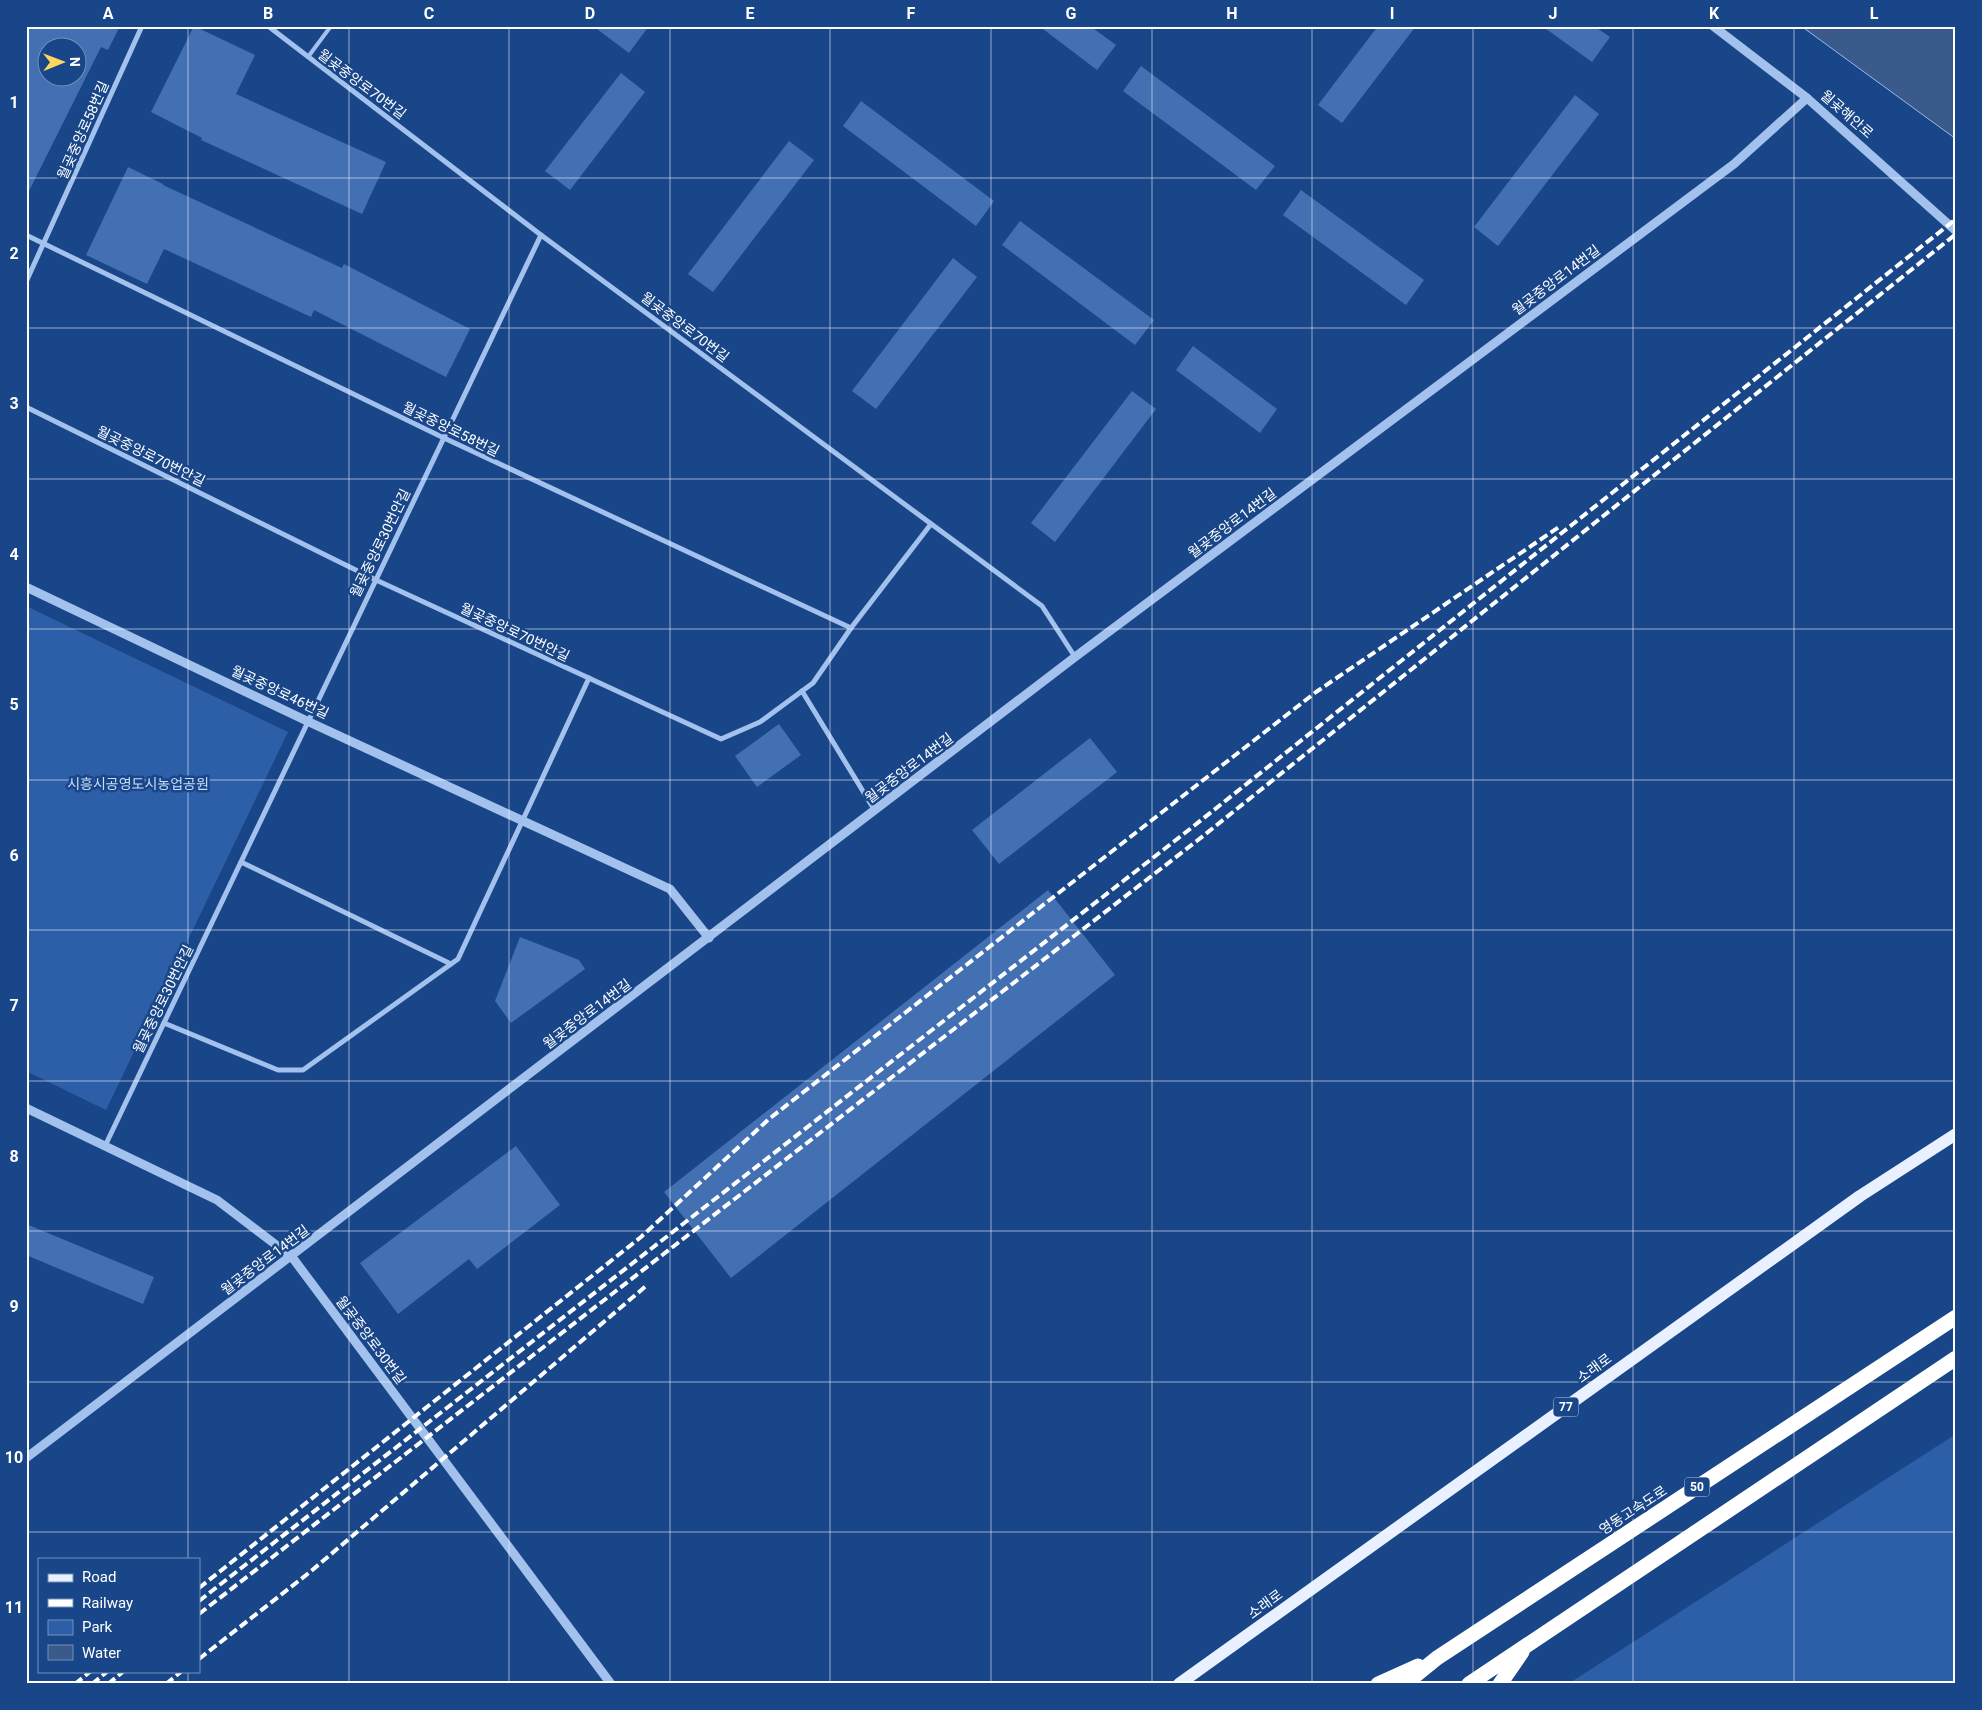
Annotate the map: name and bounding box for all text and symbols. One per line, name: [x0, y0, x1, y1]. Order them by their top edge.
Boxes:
text: A: [103, 4, 114, 23]
text: B: [263, 4, 273, 23]
text: C: [424, 4, 434, 23]
text: D: [585, 4, 595, 23]
text: E: [746, 4, 755, 23]
text: F: [907, 4, 916, 23]
text: G: [1066, 4, 1077, 23]
text: H: [1226, 4, 1238, 23]
text: I: [1390, 4, 1394, 23]
text: J: [1549, 4, 1557, 23]
text: K: [1709, 4, 1720, 23]
text: L: [1870, 4, 1879, 23]
north arrow: [38, 38, 88, 88]
street label: 월곶중앙로70번길: [315, 46, 409, 122]
text: N: [67, 57, 83, 67]
street label: 월곶중앙로58번길: [54, 78, 112, 182]
street label: 월곶해안로: [1817, 87, 1877, 141]
text: 1: [9, 93, 19, 112]
street label: 월곶중앙로14번길: [1509, 242, 1603, 318]
text: 2: [9, 244, 19, 263]
street label: 월곶중앙로70번길: [638, 289, 732, 365]
text: 3: [9, 394, 19, 413]
street label: 월곶중앙로58번길: [400, 399, 502, 459]
street label: 월곶중앙로70번안길: [94, 423, 208, 489]
street label: 월곶중앙로14번길: [1185, 485, 1279, 561]
street label: 월곶중앙로30번안길: [347, 486, 413, 600]
text: 4: [9, 545, 19, 564]
street label: 월곶중앙로70번안길: [458, 600, 572, 664]
street label: 월곶중앙로46번길: [229, 662, 331, 722]
text: 5: [9, 695, 19, 714]
street label: 월곶중앙로14번길: [862, 730, 956, 806]
park label: 시흥시공영도시농업공원: [67, 776, 209, 792]
text: 6: [9, 846, 19, 865]
street label: 월곶중앙로30번안길: [130, 942, 196, 1056]
street label: 월곶중앙로14번길: [540, 976, 634, 1052]
text: 7: [9, 996, 19, 1015]
text: 8: [9, 1147, 19, 1166]
street label: 월곶중앙로14번길: [218, 1222, 312, 1298]
street label: 월곶중앙로30번길: [333, 1293, 409, 1387]
text: 9: [9, 1297, 19, 1316]
street label: 소래로: [1574, 1350, 1614, 1386]
road number: 77: [1554, 1398, 1578, 1416]
text: 10: [5, 1448, 23, 1467]
road number: 50: [1684, 1478, 1710, 1496]
street label: 영동고속도로: [1596, 1482, 1670, 1538]
legend: [38, 1558, 200, 1672]
text: Road: [82, 1568, 116, 1586]
street label: 소래로: [1245, 1586, 1285, 1622]
text: Railway: [82, 1594, 133, 1612]
text: 11: [5, 1598, 23, 1617]
text: Park: [82, 1618, 113, 1636]
text: Water: [82, 1644, 121, 1662]

